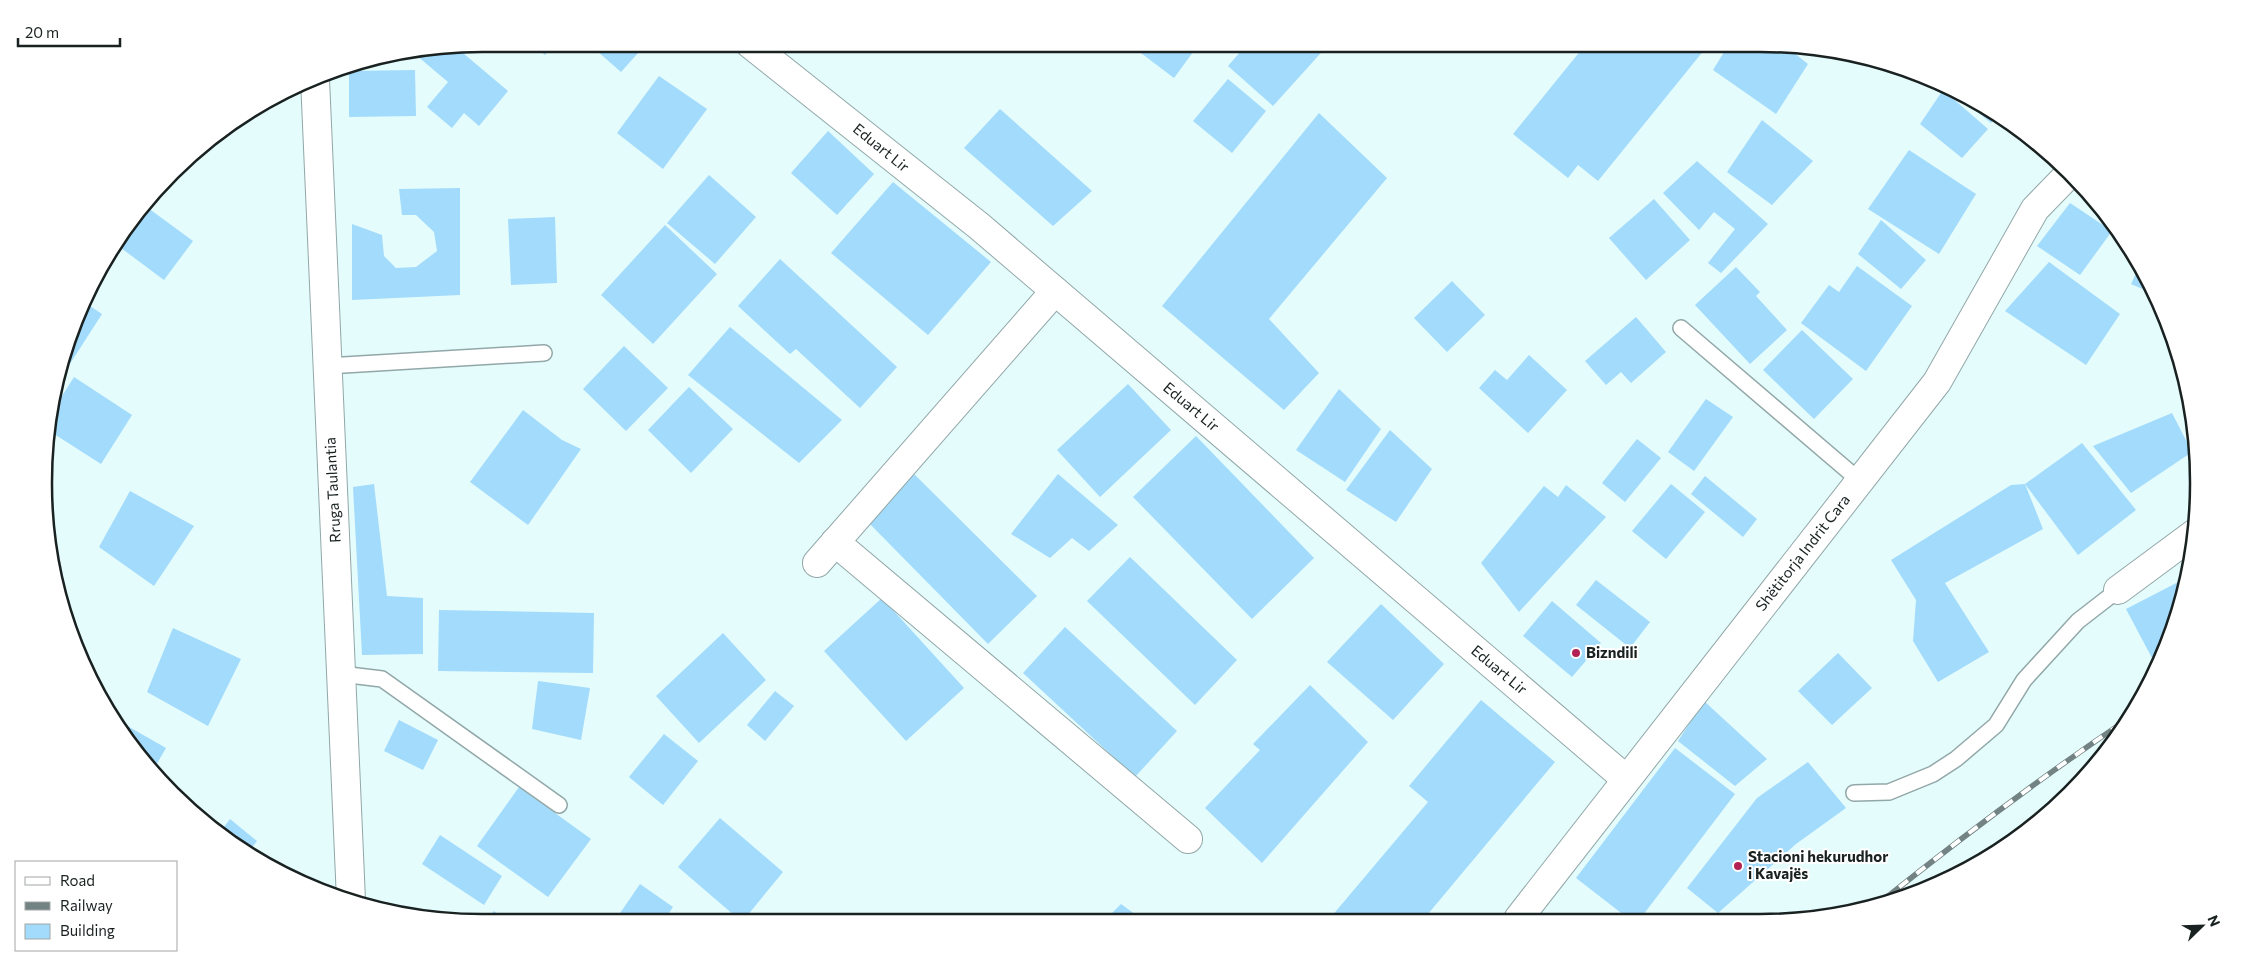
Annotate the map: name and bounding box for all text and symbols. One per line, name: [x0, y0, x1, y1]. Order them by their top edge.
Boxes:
scale bar: [18, 15, 120, 47]
text: 20 m: [25, 23, 59, 41]
street label: Eduart Lir: [850, 119, 913, 175]
street label: Eduart Lir: [1160, 378, 1223, 435]
street label: Rruga Taulantia: [320, 437, 344, 543]
street label: Shëtitorja Indrit Cara: [1751, 491, 1853, 614]
street label: Eduart Lir: [1468, 641, 1531, 698]
place label: Bizndili: [1586, 643, 1638, 661]
marker: Bizndili: [1570, 647, 1582, 659]
place label: Stacioni hekurudhor i Kavajës: [1748, 847, 1888, 882]
marker: Stacioni hekurudhor i Kavajës: [1732, 860, 1744, 872]
legend: [15, 861, 178, 951]
text: Road: [60, 871, 95, 889]
text: Railway: [60, 896, 113, 914]
north arrow: [2177, 901, 2227, 951]
text: N: [2205, 913, 2224, 929]
text: Building: [60, 921, 115, 939]

